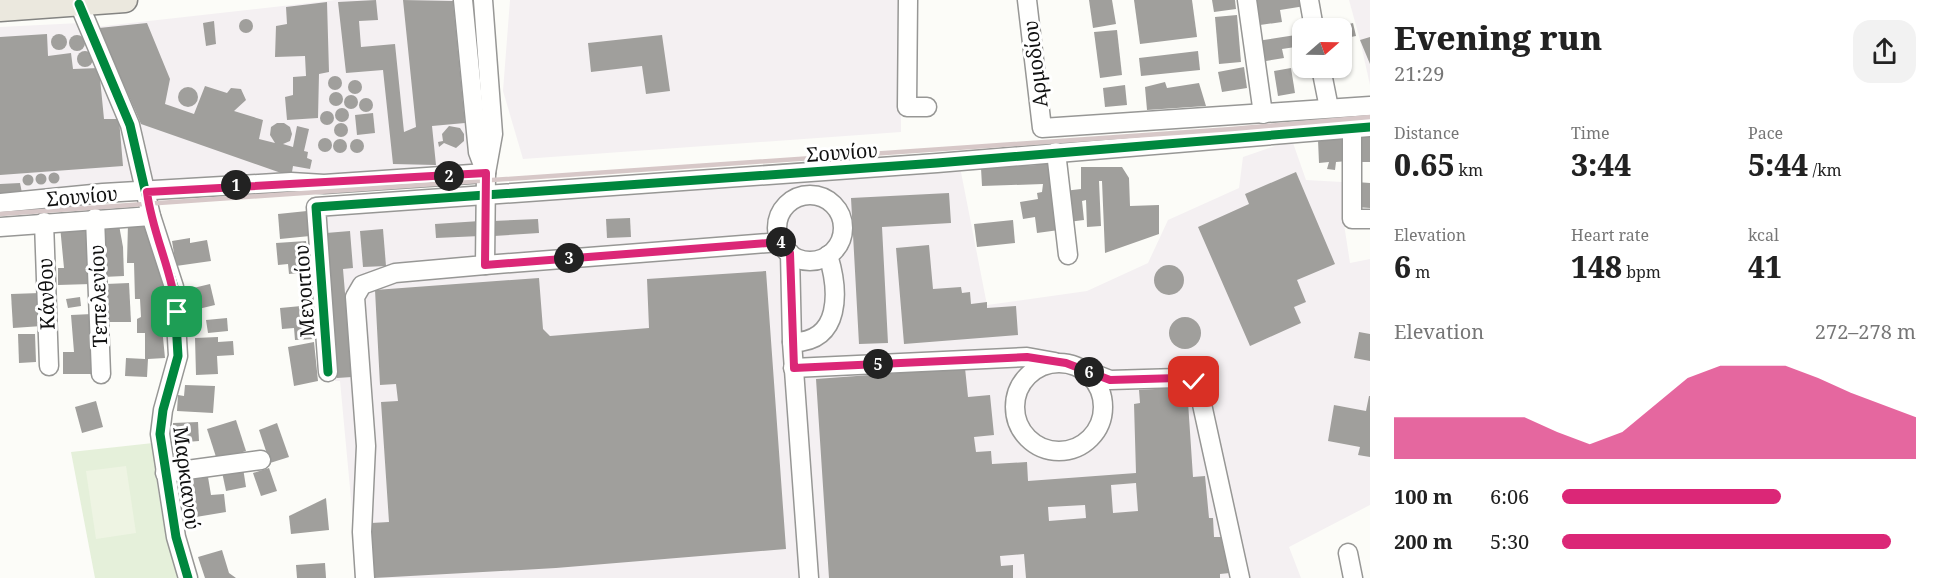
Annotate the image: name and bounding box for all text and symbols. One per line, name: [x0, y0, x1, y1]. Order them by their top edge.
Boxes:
text: Evening run: [1394, 15, 1602, 60]
north arrow: [1292, 18, 1352, 78]
map controls: [1292, 18, 1352, 78]
street label: Αρμοδίου: [1016, 19, 1054, 109]
button: share: [1853, 20, 1916, 83]
text: 21:29: [1394, 60, 1444, 87]
text: Distance: [1394, 122, 1459, 144]
text: Time: [1571, 122, 1610, 144]
text: Pace: [1748, 122, 1783, 144]
street label: Σουνίου: [805, 136, 879, 168]
text: 0.65: [1394, 144, 1454, 185]
text: 3:44: [1571, 144, 1631, 185]
text: 5:44: [1748, 144, 1808, 185]
text: km: [1454, 159, 1483, 181]
text: /km: [1808, 159, 1842, 181]
pin: 2: [434, 161, 464, 191]
text: 2: [444, 165, 454, 187]
pin: 1: [221, 170, 251, 200]
text: 1: [231, 174, 241, 196]
street label: Σουνίου: [45, 179, 119, 213]
text: Elevation: [1394, 224, 1466, 246]
text: Heart rate: [1571, 224, 1649, 246]
text: kcal: [1748, 224, 1779, 246]
pin: 4: [766, 227, 796, 257]
text: 4: [776, 231, 786, 253]
pin: 3: [554, 243, 584, 273]
street label: Τεπελενίου: [83, 244, 113, 348]
street label: Μενοιτίου: [287, 244, 321, 338]
text: 6: [1394, 246, 1411, 287]
text: 148: [1571, 246, 1622, 287]
text: 41: [1748, 246, 1782, 287]
text: 3: [564, 247, 574, 269]
street label: Κάνθου: [31, 257, 61, 331]
text: m: [1411, 261, 1430, 283]
text: bpm: [1622, 261, 1661, 283]
pin: [151, 286, 202, 337]
icon: arrive: [160, 295, 193, 328]
text: Elevation: [1394, 318, 1484, 345]
text: 272–278 m: [1815, 318, 1916, 345]
pin: 5: [863, 349, 893, 379]
text: 5: [873, 353, 883, 375]
pin: [1168, 356, 1219, 407]
pin: 6: [1074, 357, 1104, 387]
text: 6: [1084, 361, 1094, 383]
icon: check: [1177, 365, 1210, 398]
street label: Μαρκιανού: [167, 425, 207, 531]
text: 100 m: [1394, 483, 1453, 510]
text: 6:06: [1490, 483, 1529, 510]
text: 200 m: [1394, 528, 1453, 555]
text: 5:30: [1490, 528, 1529, 555]

